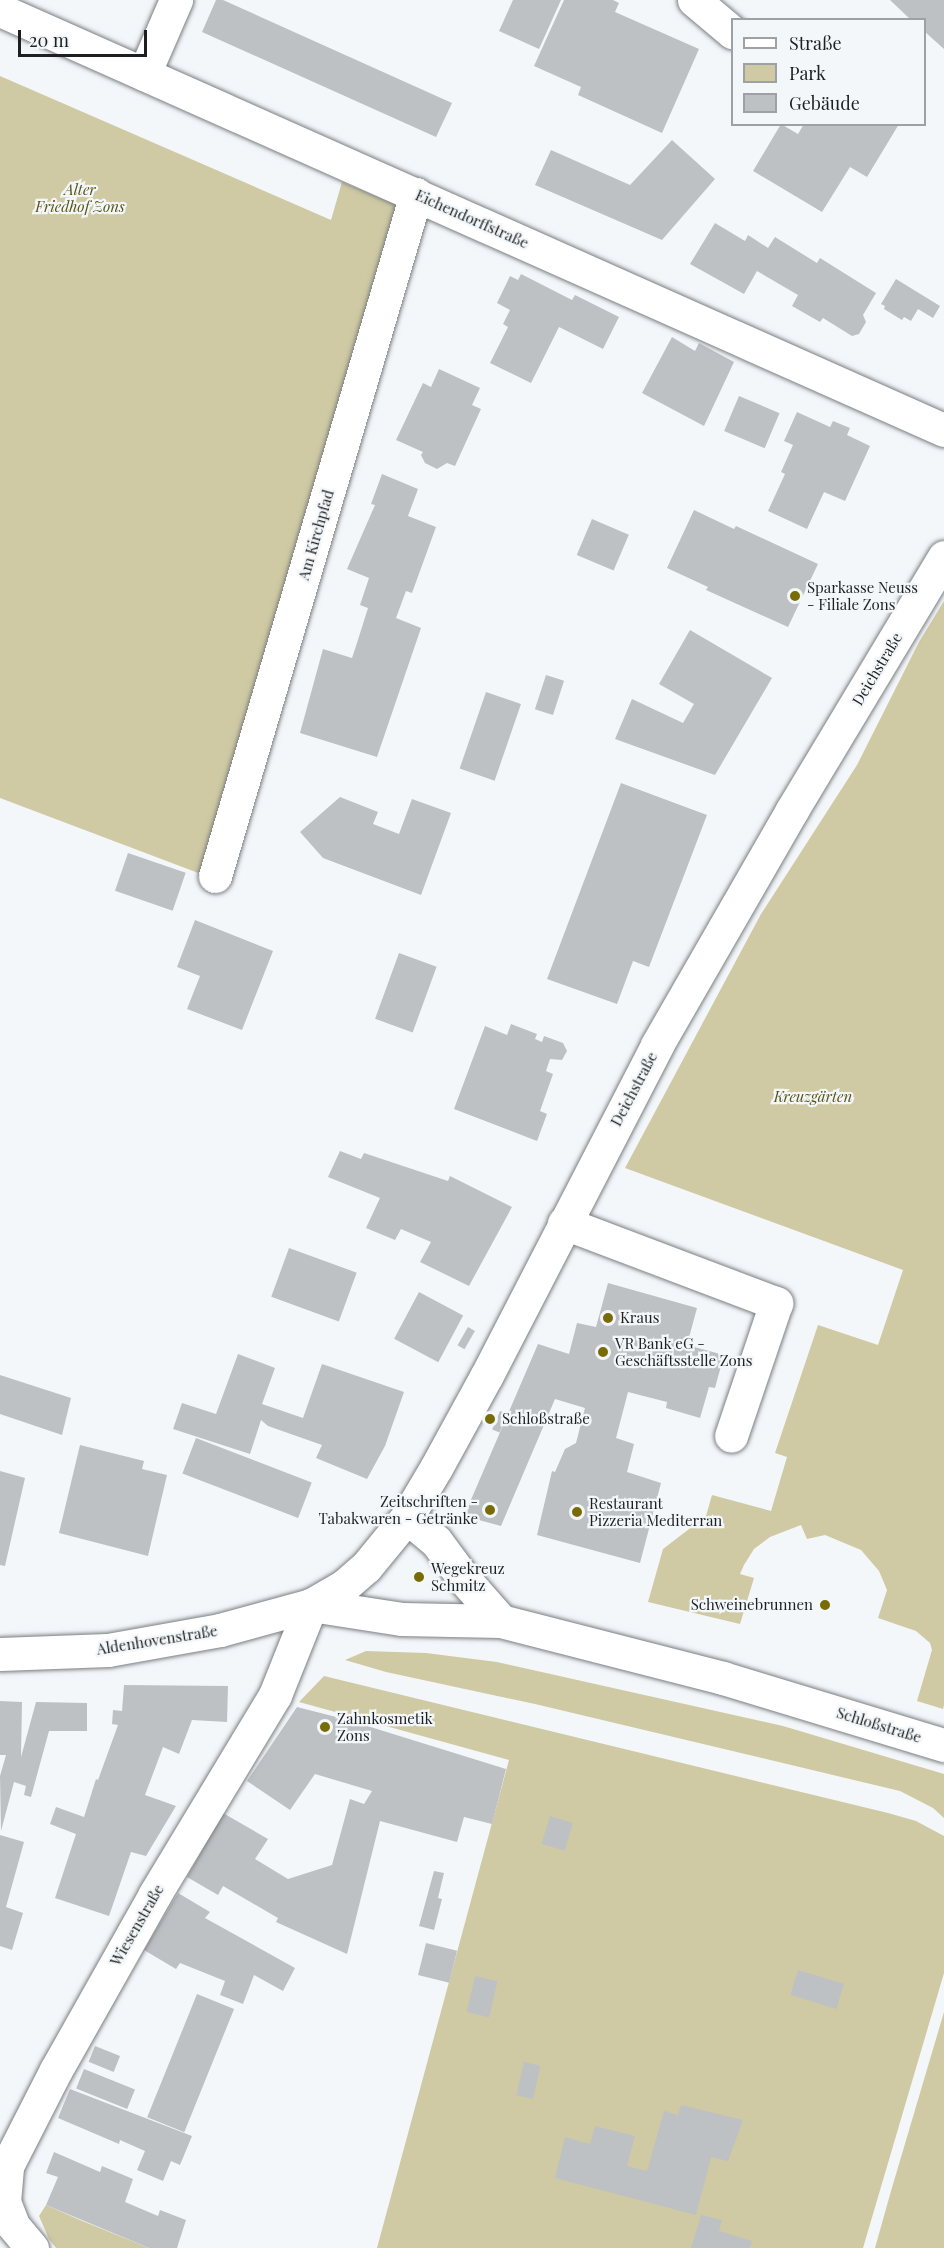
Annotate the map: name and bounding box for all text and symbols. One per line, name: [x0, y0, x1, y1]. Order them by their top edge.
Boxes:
scale bar: [21, 18, 150, 56]
legend: [731, 18, 926, 126]
text: 20 m: [29, 28, 69, 52]
text: Straße: [789, 31, 842, 55]
text: Park: [789, 61, 826, 85]
text: Gebäude: [789, 91, 860, 115]
park label: Alter Friedhof Zons: [35, 180, 125, 215]
street label: Eichendorffstraße: [413, 186, 531, 252]
street label: Am Kirchpfad: [295, 488, 337, 582]
place label: Sparkasse Neuss - Filiale Zons: [807, 578, 918, 613]
marker: Sparkasse Neuss - Filiale Zons: [788, 589, 802, 603]
street label: Deichstraße: [848, 629, 906, 709]
street label: Deichstraße: [607, 1049, 661, 1129]
park label: Kreuzgärten: [774, 1088, 852, 1106]
place label: Kraus: [620, 1309, 659, 1327]
marker: Kraus: [601, 1311, 615, 1325]
place label: VR Bank eG - Geschäftsstelle Zons: [615, 1334, 752, 1369]
marker: VR Bank eG - Geschäftsstelle Zons: [596, 1345, 610, 1359]
place label: Schloßstraße: [502, 1410, 590, 1428]
marker: Schloßstraße: [483, 1412, 497, 1426]
place label: Zeitschriften - Tabakwaren - Getränke: [318, 1492, 478, 1527]
place label: Restaurant Pizzeria Mediterran: [589, 1494, 722, 1529]
marker: Zeitschriften - Tabakwaren - Getränke: [483, 1503, 497, 1517]
marker: Restaurant Pizzeria Mediterran: [570, 1505, 584, 1519]
place label: Wegekreuz Schmitz: [431, 1559, 505, 1594]
marker: Wegekreuz Schmitz: [412, 1570, 426, 1584]
place label: Schweinebrunnen: [691, 1596, 813, 1614]
marker: Schweinebrunnen: [818, 1598, 832, 1612]
street label: Aldenhovenstraße: [95, 1622, 219, 1658]
street label: Schloßstraße: [834, 1704, 924, 1746]
place label: Zahnkosmetik Zons: [337, 1709, 433, 1744]
marker: Zahnkosmetik Zons: [318, 1720, 332, 1734]
street label: Wiesenstraße: [106, 1881, 168, 1969]

